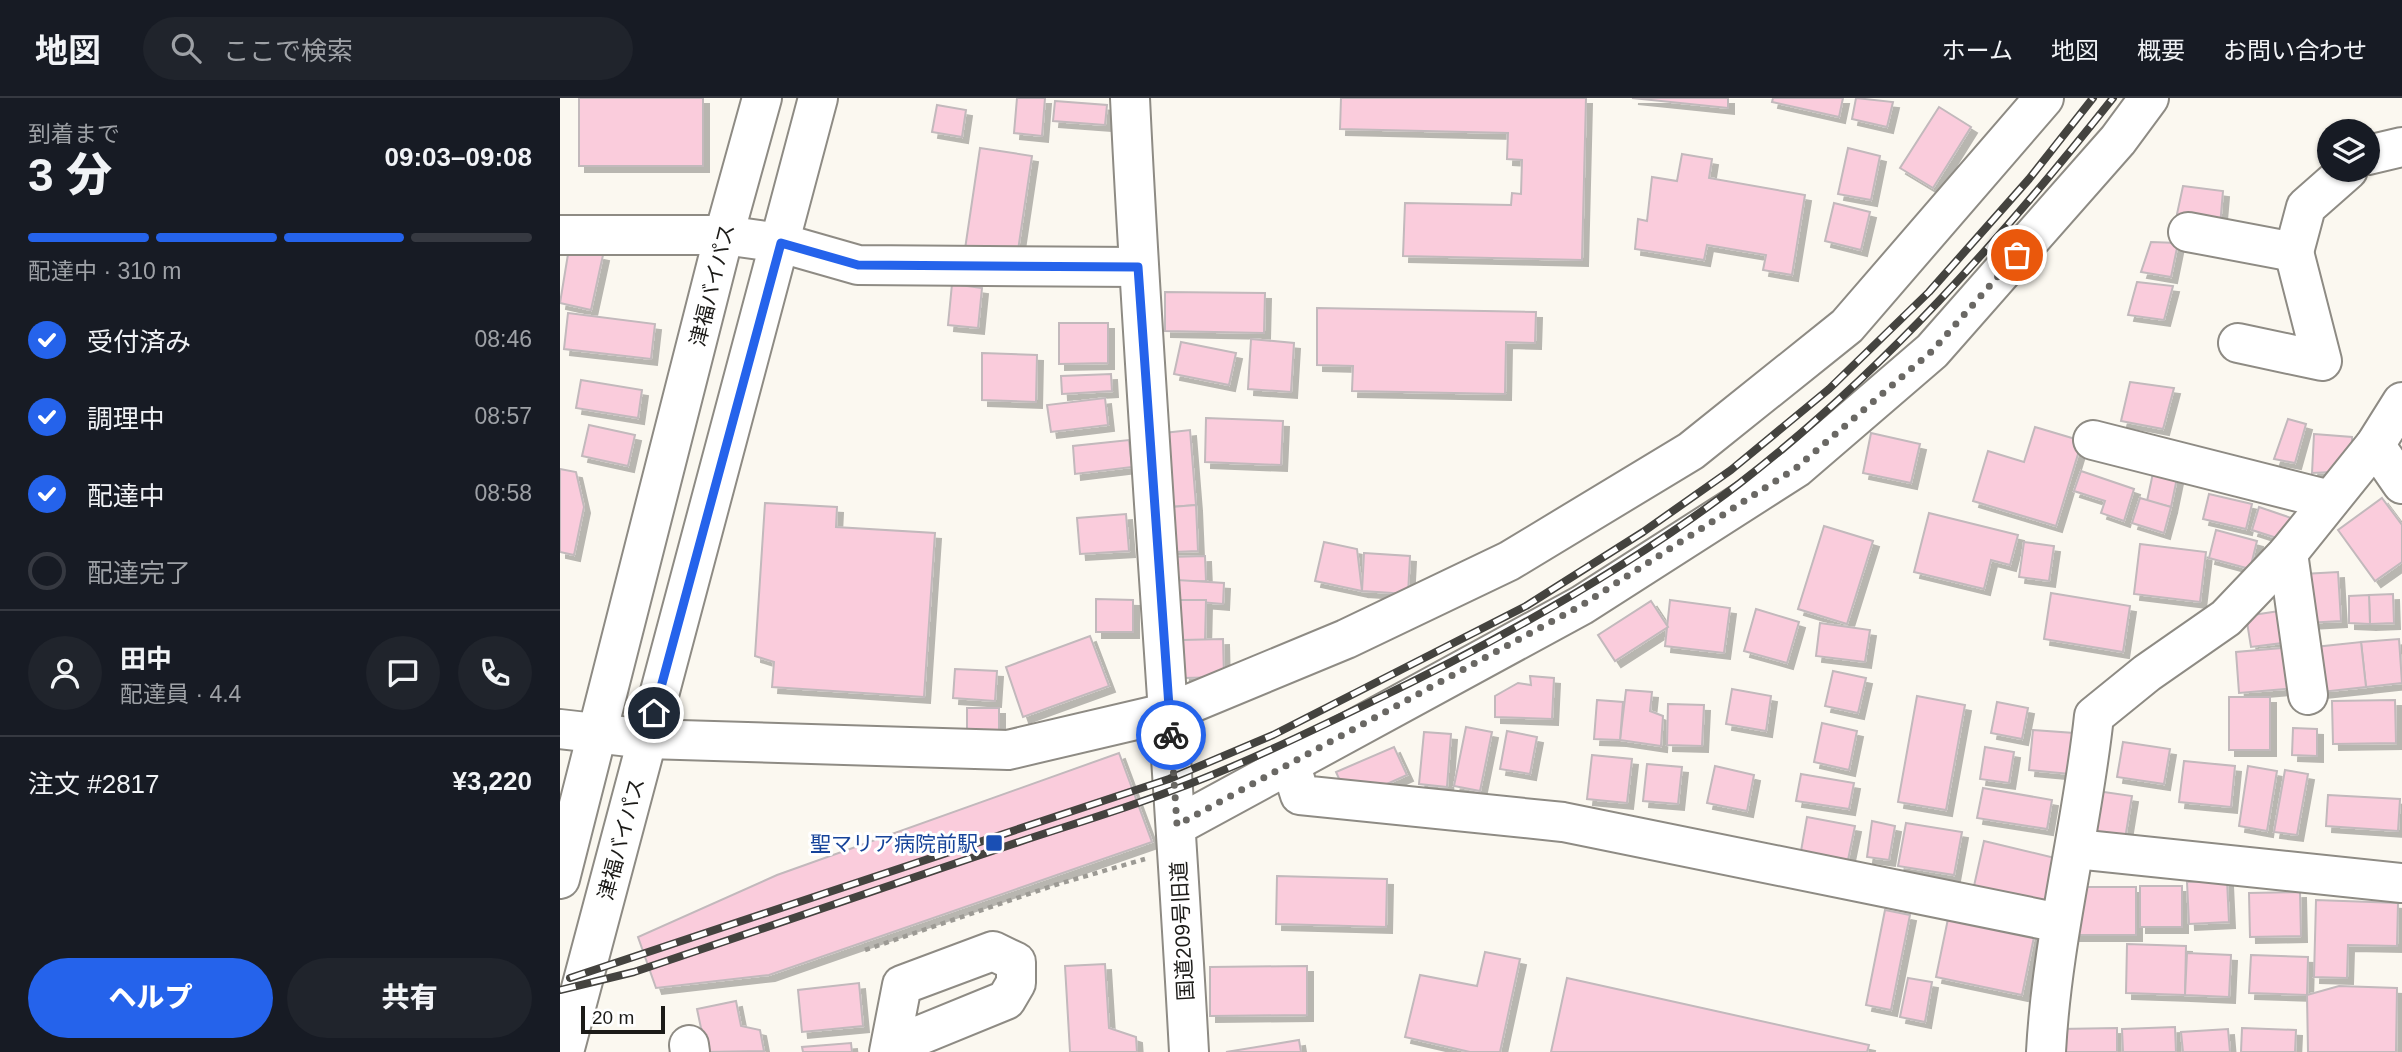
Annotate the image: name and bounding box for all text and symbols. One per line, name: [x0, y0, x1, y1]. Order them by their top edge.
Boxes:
search box: [143, 17, 633, 80]
icon: search: [167, 29, 205, 67]
text: 地図: [35, 32, 101, 69]
text: ここで検索: [223, 36, 353, 66]
text: ホーム: [1942, 37, 2013, 64]
text: 地図: [2051, 37, 2099, 64]
text: 概要: [2137, 37, 2185, 64]
text: お問い合わせ: [2223, 37, 2367, 64]
map controls: [2317, 119, 2380, 182]
button: layers: [2317, 119, 2380, 182]
text: 到着まで: [28, 121, 120, 147]
text: 09:03–09:08: [385, 142, 532, 172]
text: 3 分: [28, 149, 112, 201]
street label: 津福バイパス: [686, 221, 738, 349]
pin: [1987, 225, 2047, 285]
icon: bag: [1998, 236, 2036, 274]
text: 配達中 · 310 m: [28, 258, 181, 284]
icon: check: [28, 321, 66, 359]
text: 08:46: [474, 326, 532, 352]
text: 受付済み: [87, 327, 191, 357]
icon: check: [28, 398, 66, 436]
text: 08:57: [474, 403, 532, 429]
text: 調理中: [87, 404, 165, 434]
icon: check: [28, 475, 66, 513]
text: 08:58: [474, 480, 532, 506]
text: 配達中: [87, 481, 165, 511]
text: 配達完了: [87, 558, 191, 588]
button: person: [28, 636, 102, 710]
button: chat: [366, 636, 440, 710]
button: phone: [458, 636, 532, 710]
text: 田中: [120, 644, 172, 674]
text: 配達員 · 4.4: [120, 681, 241, 707]
pin: [624, 683, 684, 743]
icon: home: [635, 694, 673, 732]
courier: [1136, 700, 1206, 770]
icon: bike: [1152, 716, 1190, 754]
text: ¥3,220: [452, 766, 532, 796]
text: 注文 #2817: [28, 769, 160, 799]
street label: 津福バイパス: [594, 775, 648, 903]
place label: 聖マリア病院前駅: [810, 832, 978, 855]
marker: 聖マリア病院前駅: [984, 833, 1004, 853]
street label: 国道209号旧道: [1167, 860, 1197, 1002]
button: ヘルプ: [28, 958, 273, 1038]
button: 共有: [287, 958, 532, 1038]
scale bar: [581, 1003, 665, 1035]
text: 20 m: [592, 1007, 634, 1028]

